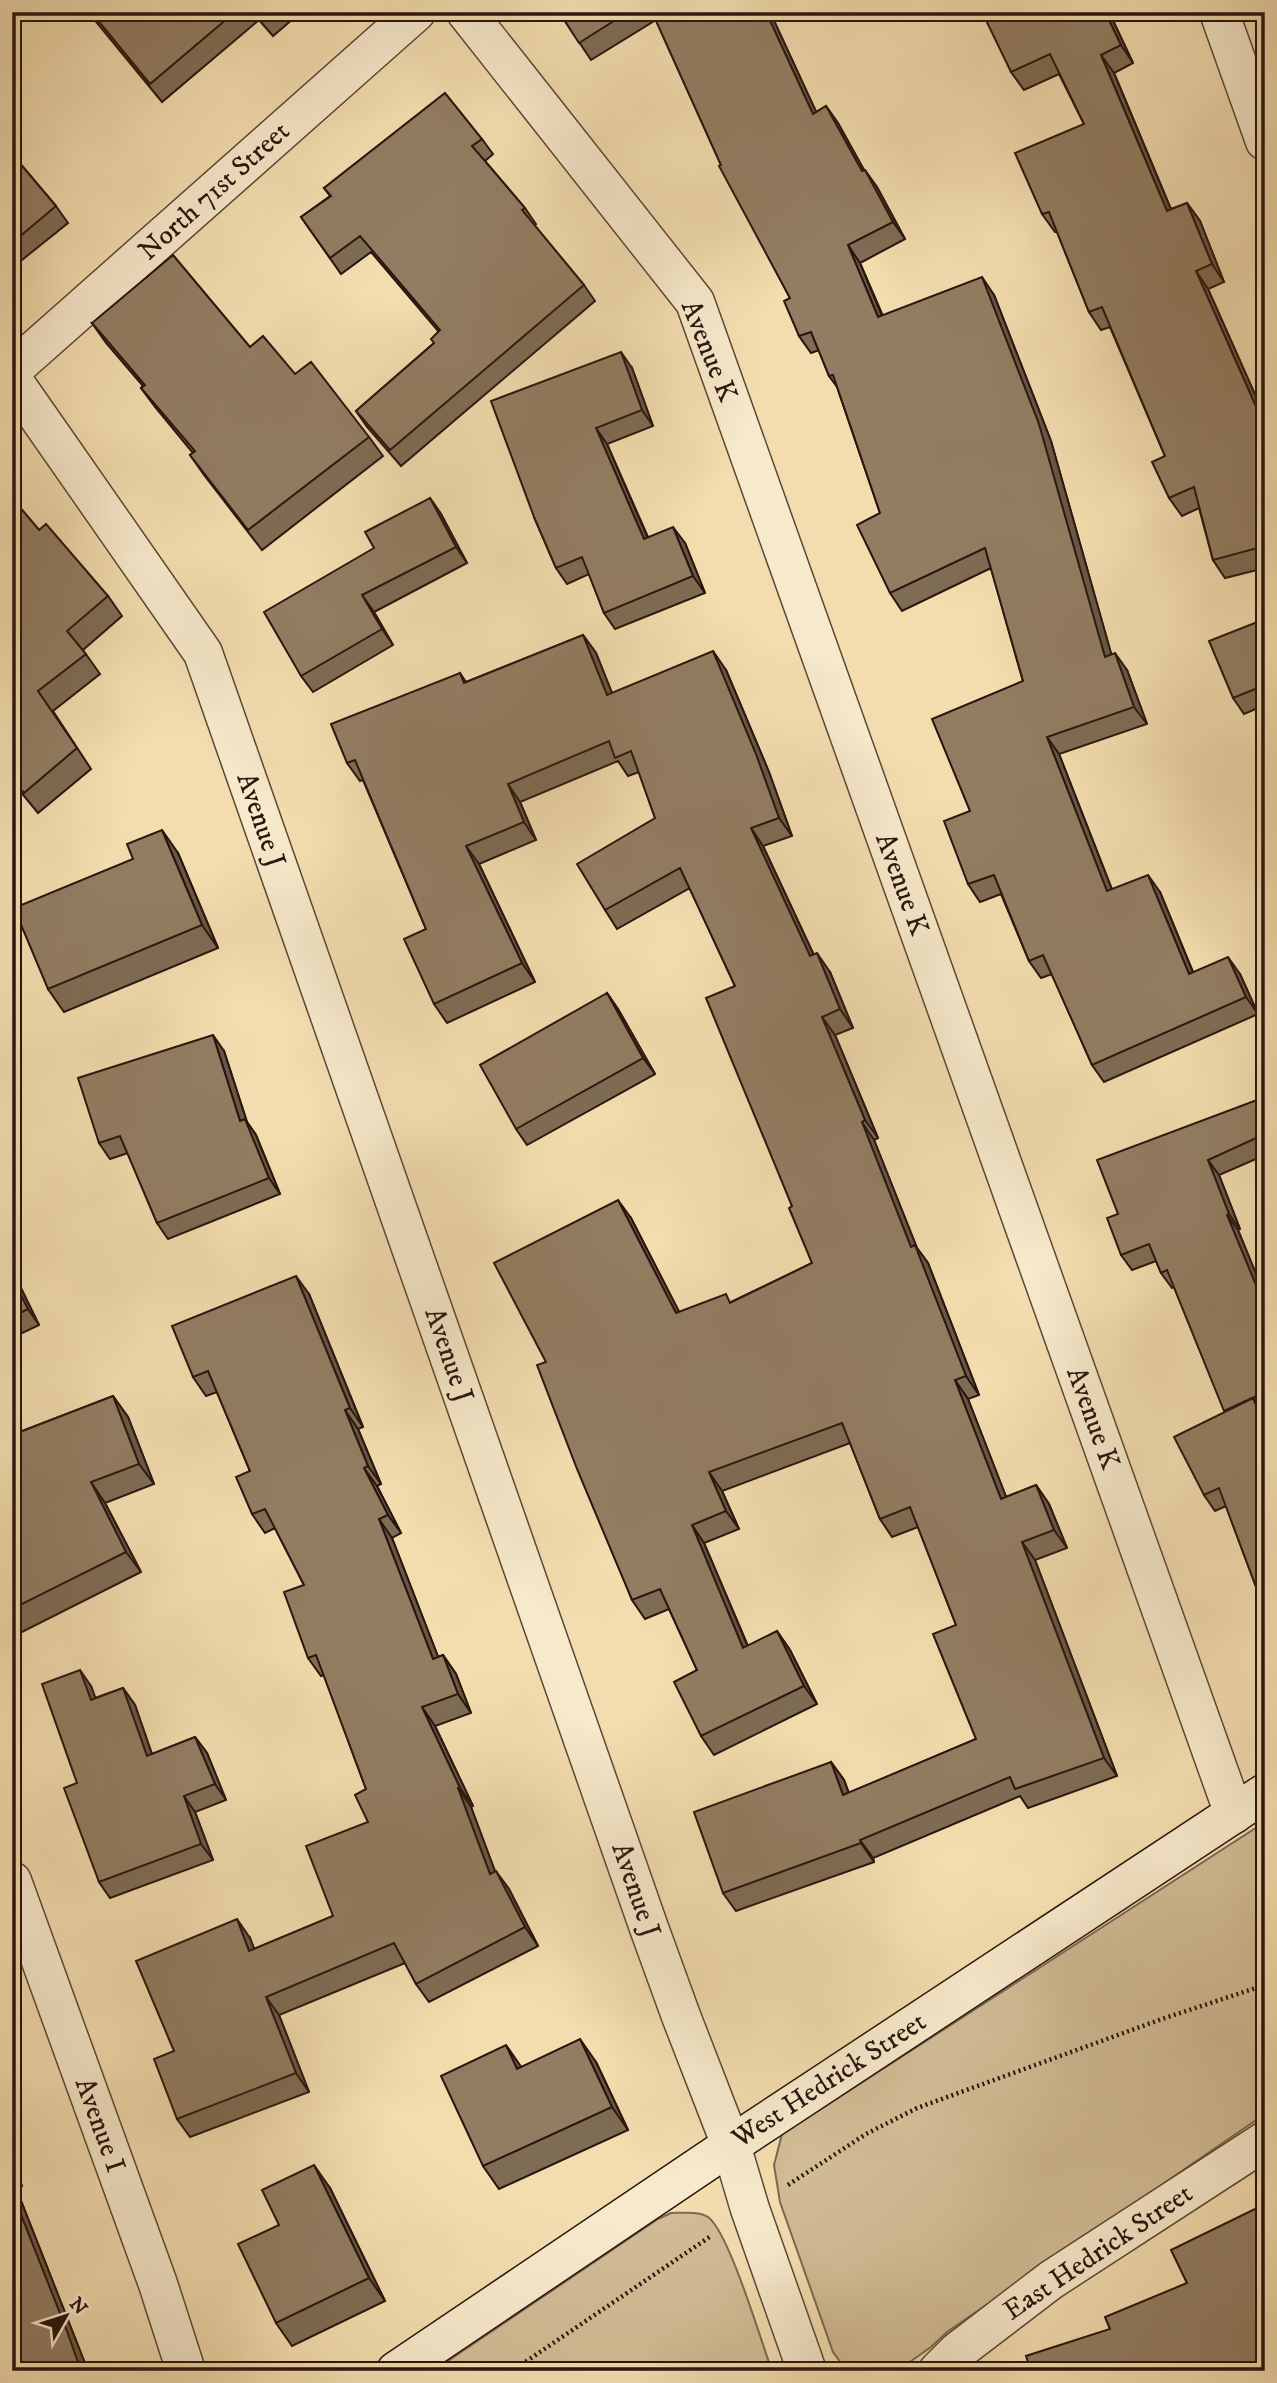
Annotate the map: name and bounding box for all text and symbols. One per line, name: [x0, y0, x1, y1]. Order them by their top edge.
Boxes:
street label: North 71st Street: [131, 114, 297, 268]
street label: Avenue K: [673, 295, 745, 407]
street label: Avenue J: [228, 768, 294, 872]
street label: Avenue K: [867, 828, 937, 940]
street label: Avenue J: [416, 1303, 482, 1407]
street label: Avenue K: [1058, 1362, 1128, 1474]
street label: Avenue J: [603, 1838, 669, 1942]
street label: West Hedrick Street: [724, 2004, 933, 2156]
street label: Avenue I: [67, 2073, 133, 2177]
street label: East Hedrick Street: [997, 2176, 1199, 2328]
north arrow: [32, 2282, 102, 2352]
text: N: [64, 2293, 92, 2320]

